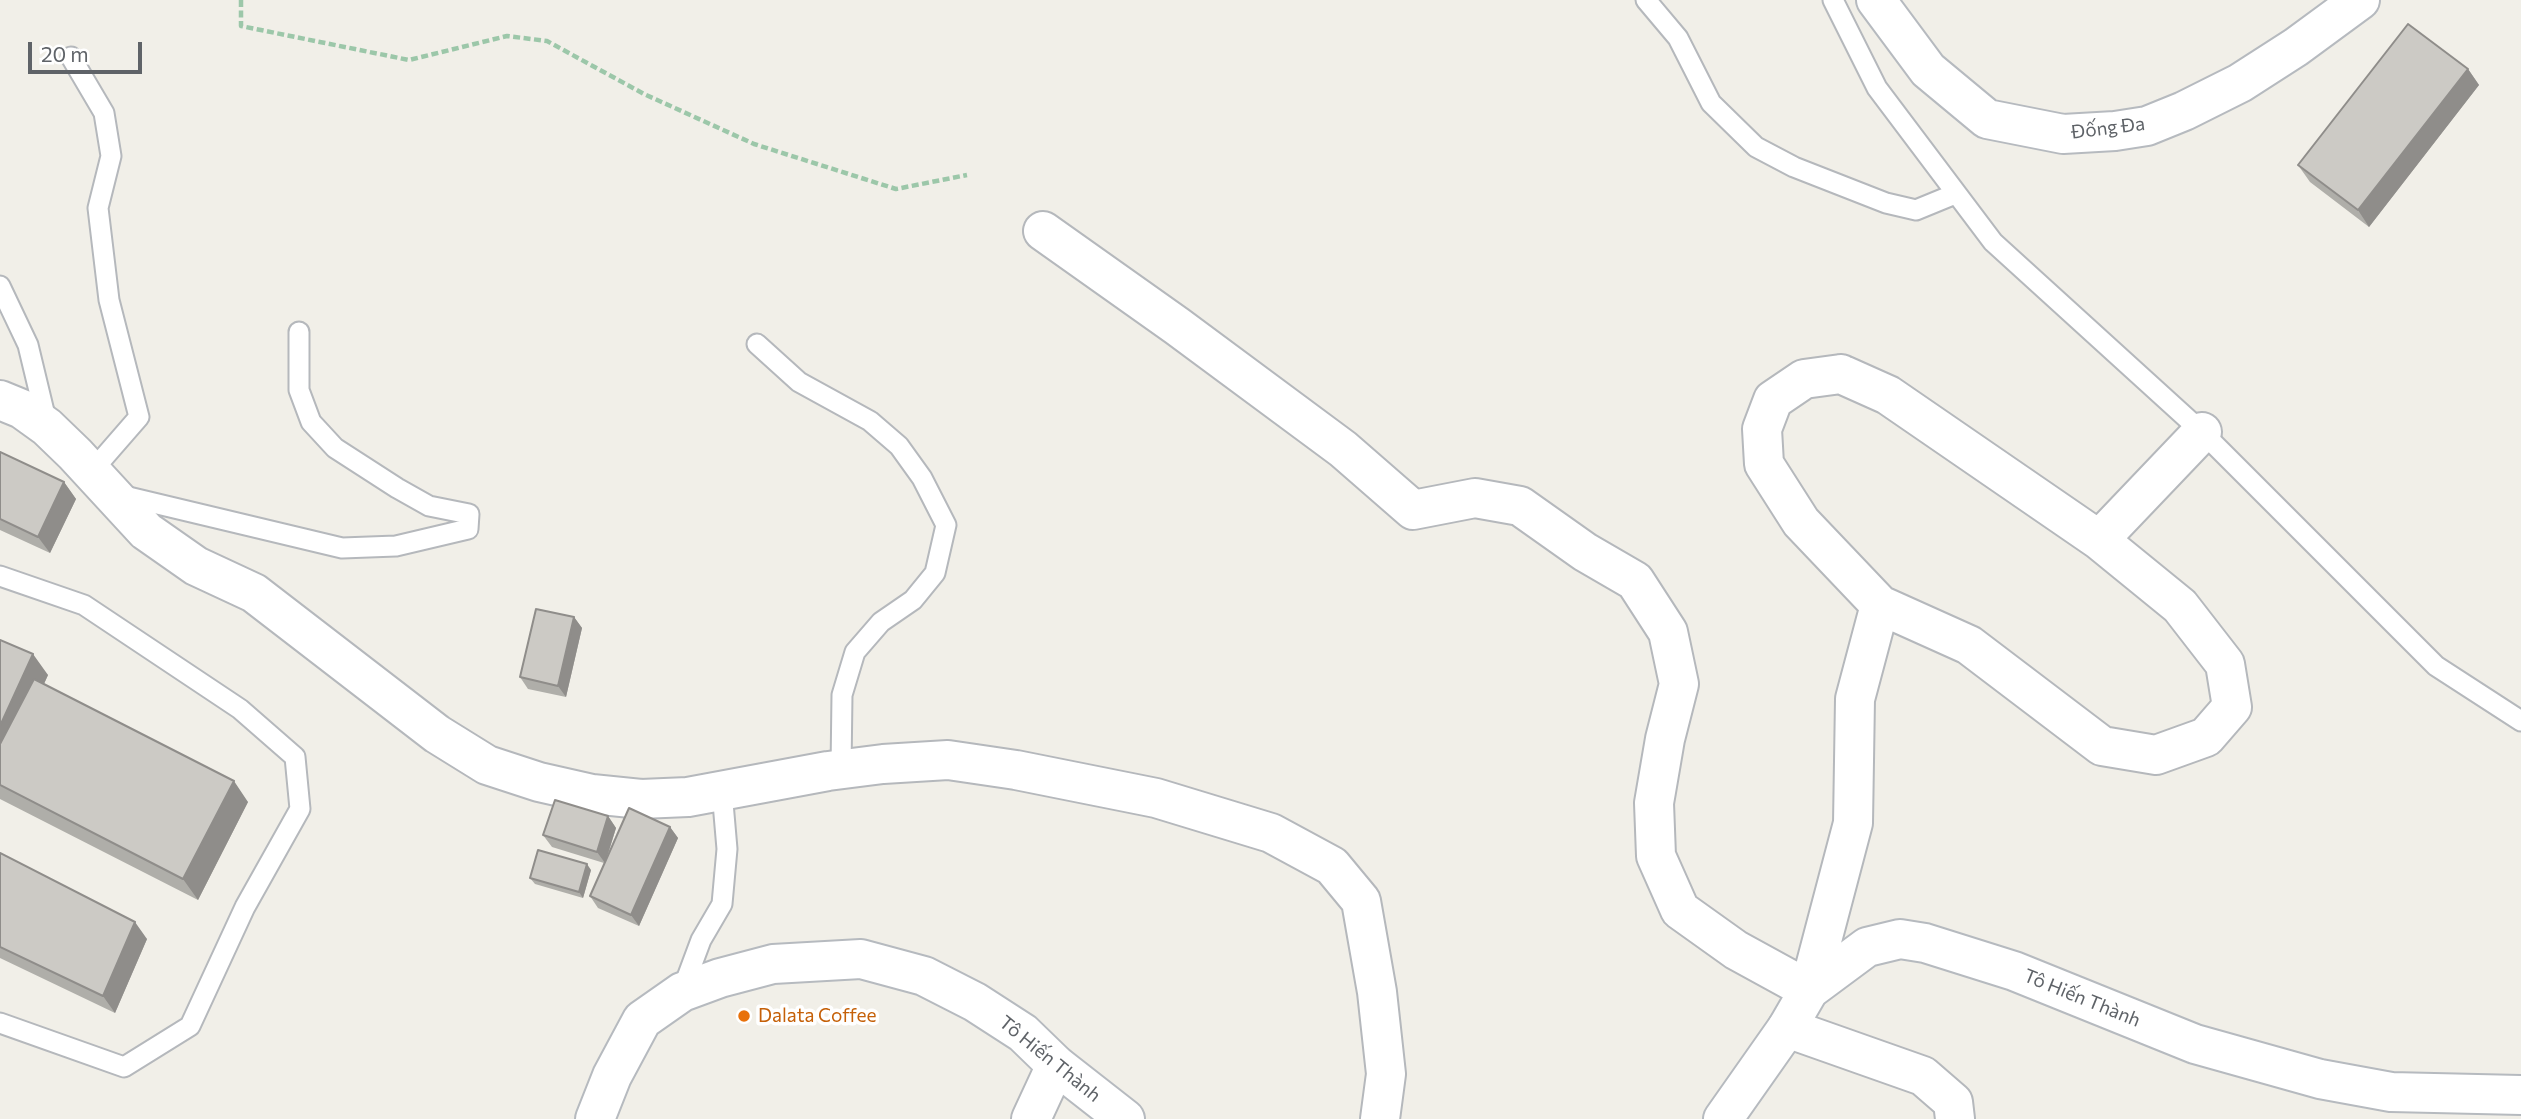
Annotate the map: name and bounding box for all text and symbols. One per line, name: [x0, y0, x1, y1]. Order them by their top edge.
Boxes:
scale bar: [32, 28, 145, 72]
text: 20 m: [41, 41, 89, 66]
street label: Đống Đa: [2070, 112, 2146, 144]
street label: Tô Hiến Thành: [2020, 964, 2144, 1032]
place label: Dalata Coffee: [758, 1005, 876, 1027]
marker: Dalata Coffee: [736, 1008, 752, 1024]
street label: Tô Hiến Thành: [995, 1011, 1105, 1107]

